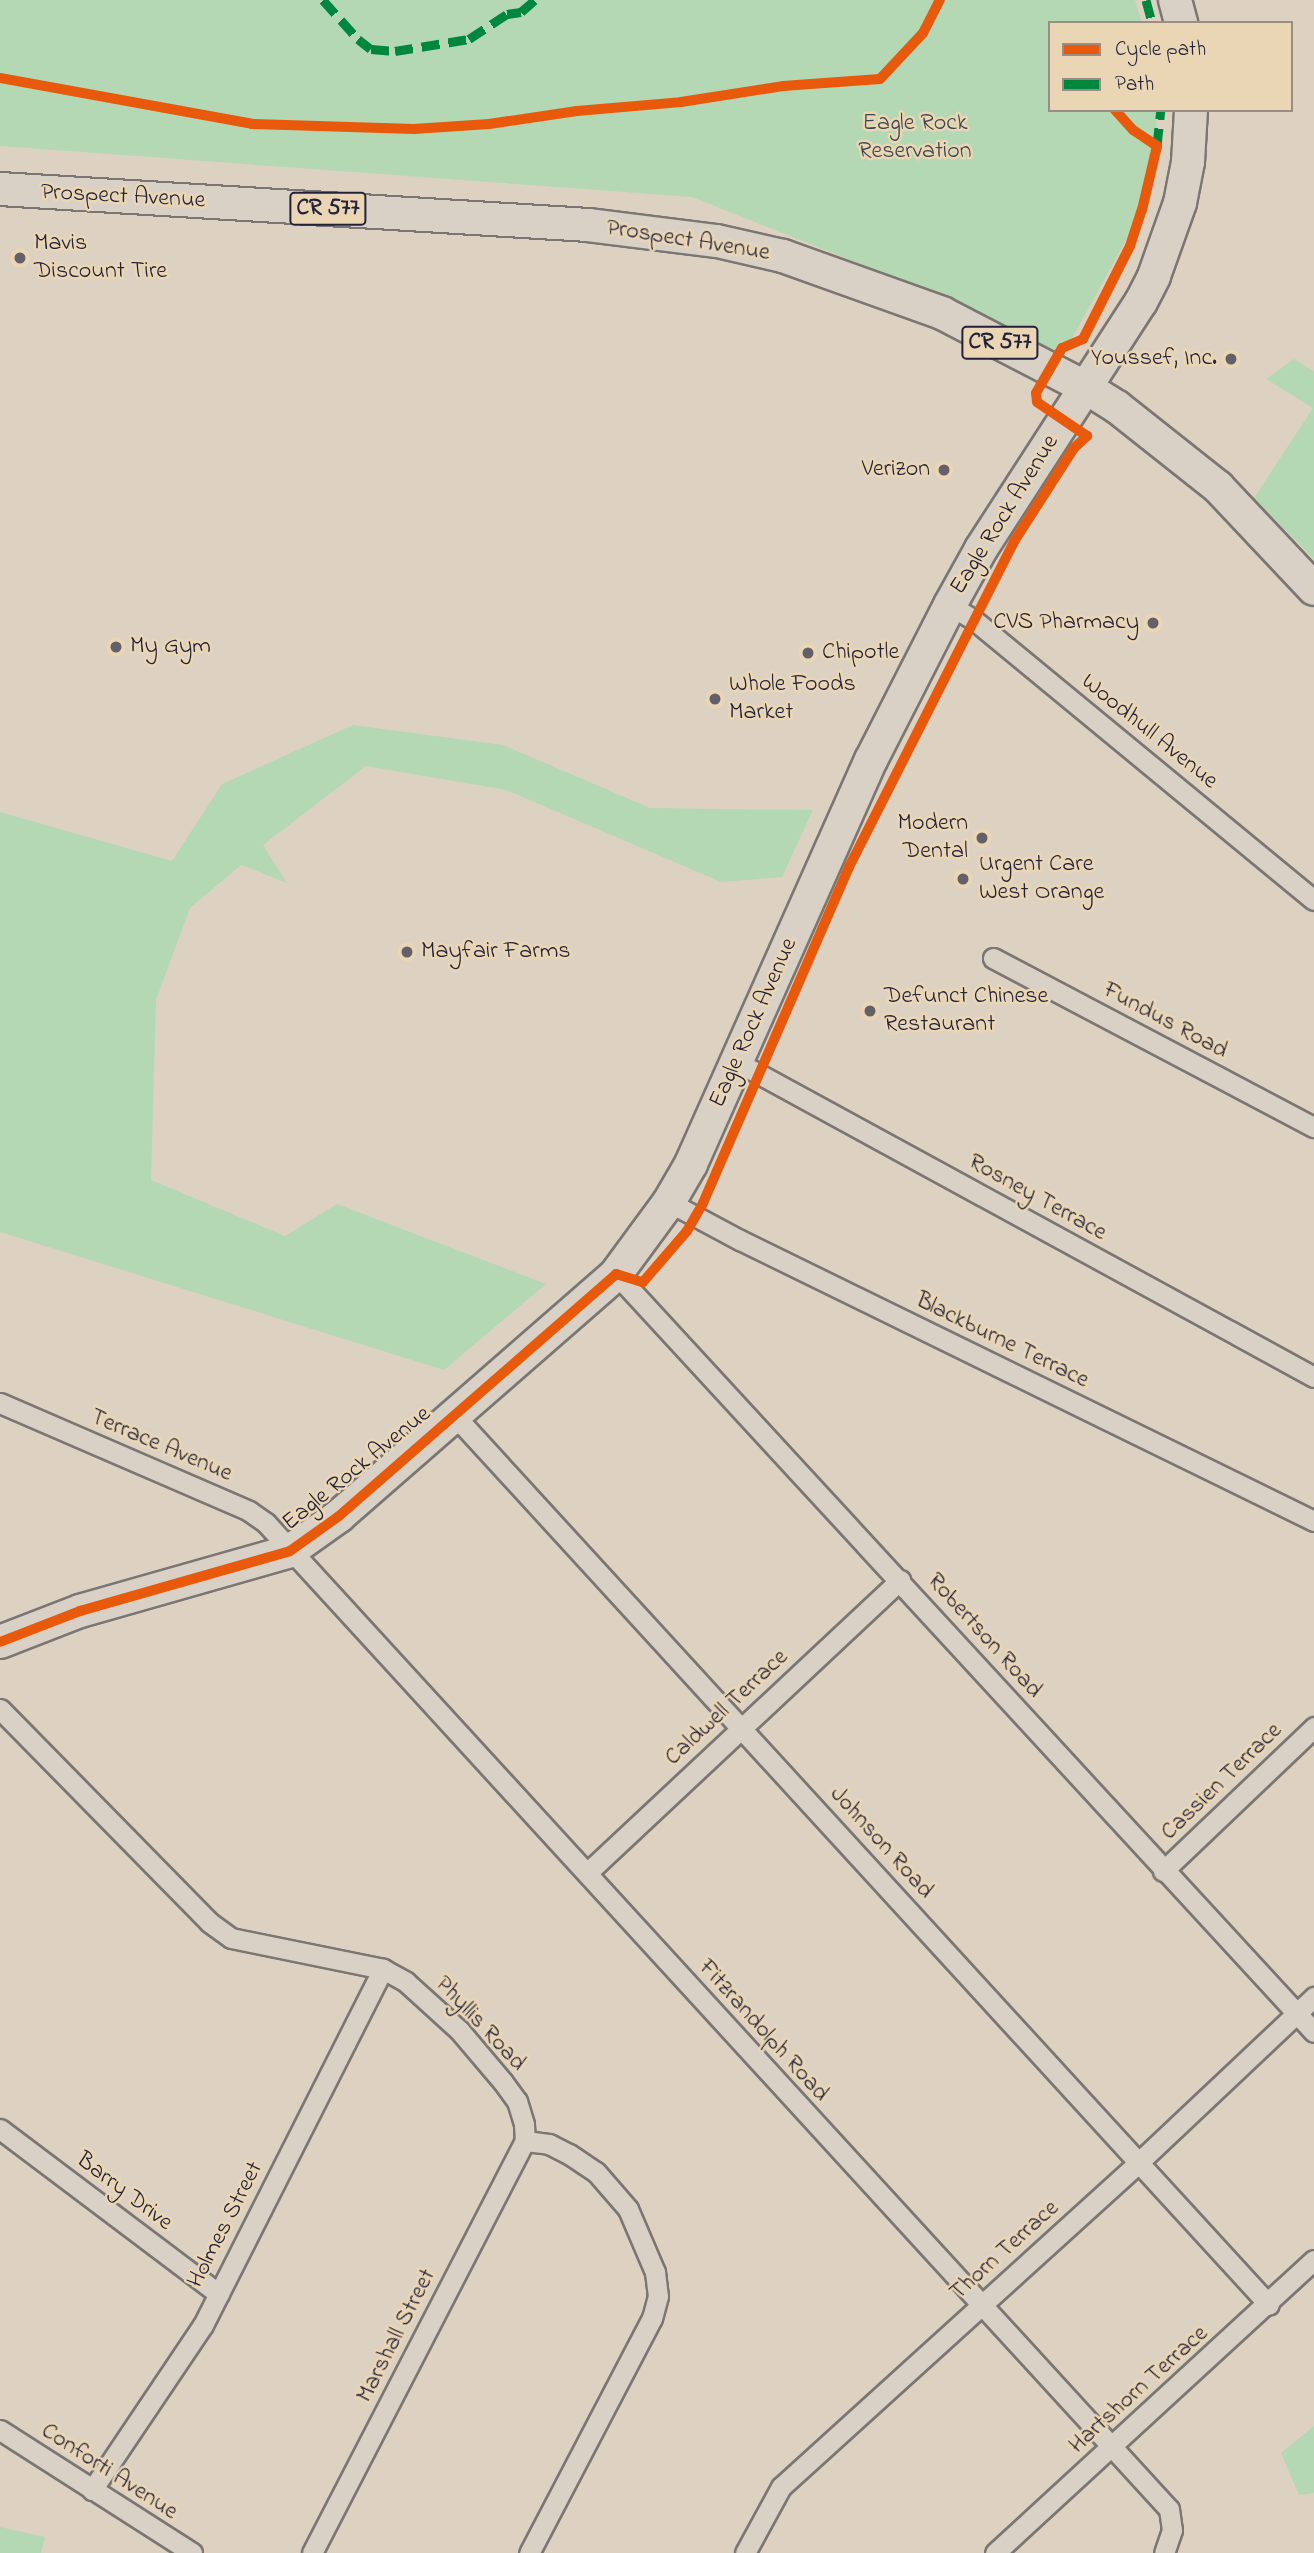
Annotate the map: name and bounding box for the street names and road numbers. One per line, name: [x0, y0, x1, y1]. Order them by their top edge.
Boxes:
street label: Prospect Avenue: [40, 178, 206, 216]
road number: CR 577: [288, 190, 368, 229]
street label: Prospect Avenue: [604, 214, 772, 268]
road number: CR 577: [960, 324, 1040, 362]
street label: Eagle Rock Avenue: [944, 430, 1066, 600]
street label: Woodhull Avenue: [1075, 668, 1223, 796]
street label: Eagle Rock Avenue: [704, 934, 804, 1112]
street label: Fundus Road: [1098, 976, 1232, 1066]
street label: Rosney Terrace: [963, 1148, 1111, 1248]
street label: Blackburne Terrace: [911, 1287, 1093, 1395]
street label: Eagle Rock Avenue: [277, 1400, 437, 1538]
street label: Terrace Avenue: [86, 1403, 236, 1489]
street label: Robertson Road: [920, 1567, 1048, 1705]
street label: Caldwell Terrace: [659, 1644, 795, 1772]
street label: Cassien Terrace: [1155, 1717, 1289, 1847]
street label: Johnson Road: [823, 1781, 939, 1905]
street label: Fitzrandolph Road: [692, 1954, 834, 2108]
street label: Phyllis Road: [429, 1970, 531, 2078]
street label: Barry Drive: [70, 2146, 178, 2238]
street label: Holmes Street: [182, 2157, 270, 2293]
street label: Thorn Terrace: [945, 2195, 1065, 2307]
street label: Marshall Street: [351, 2264, 443, 2408]
street label: Hartshorn Terrace: [1063, 2320, 1215, 2460]
street label: Conforti Avenue: [35, 2417, 183, 2527]

